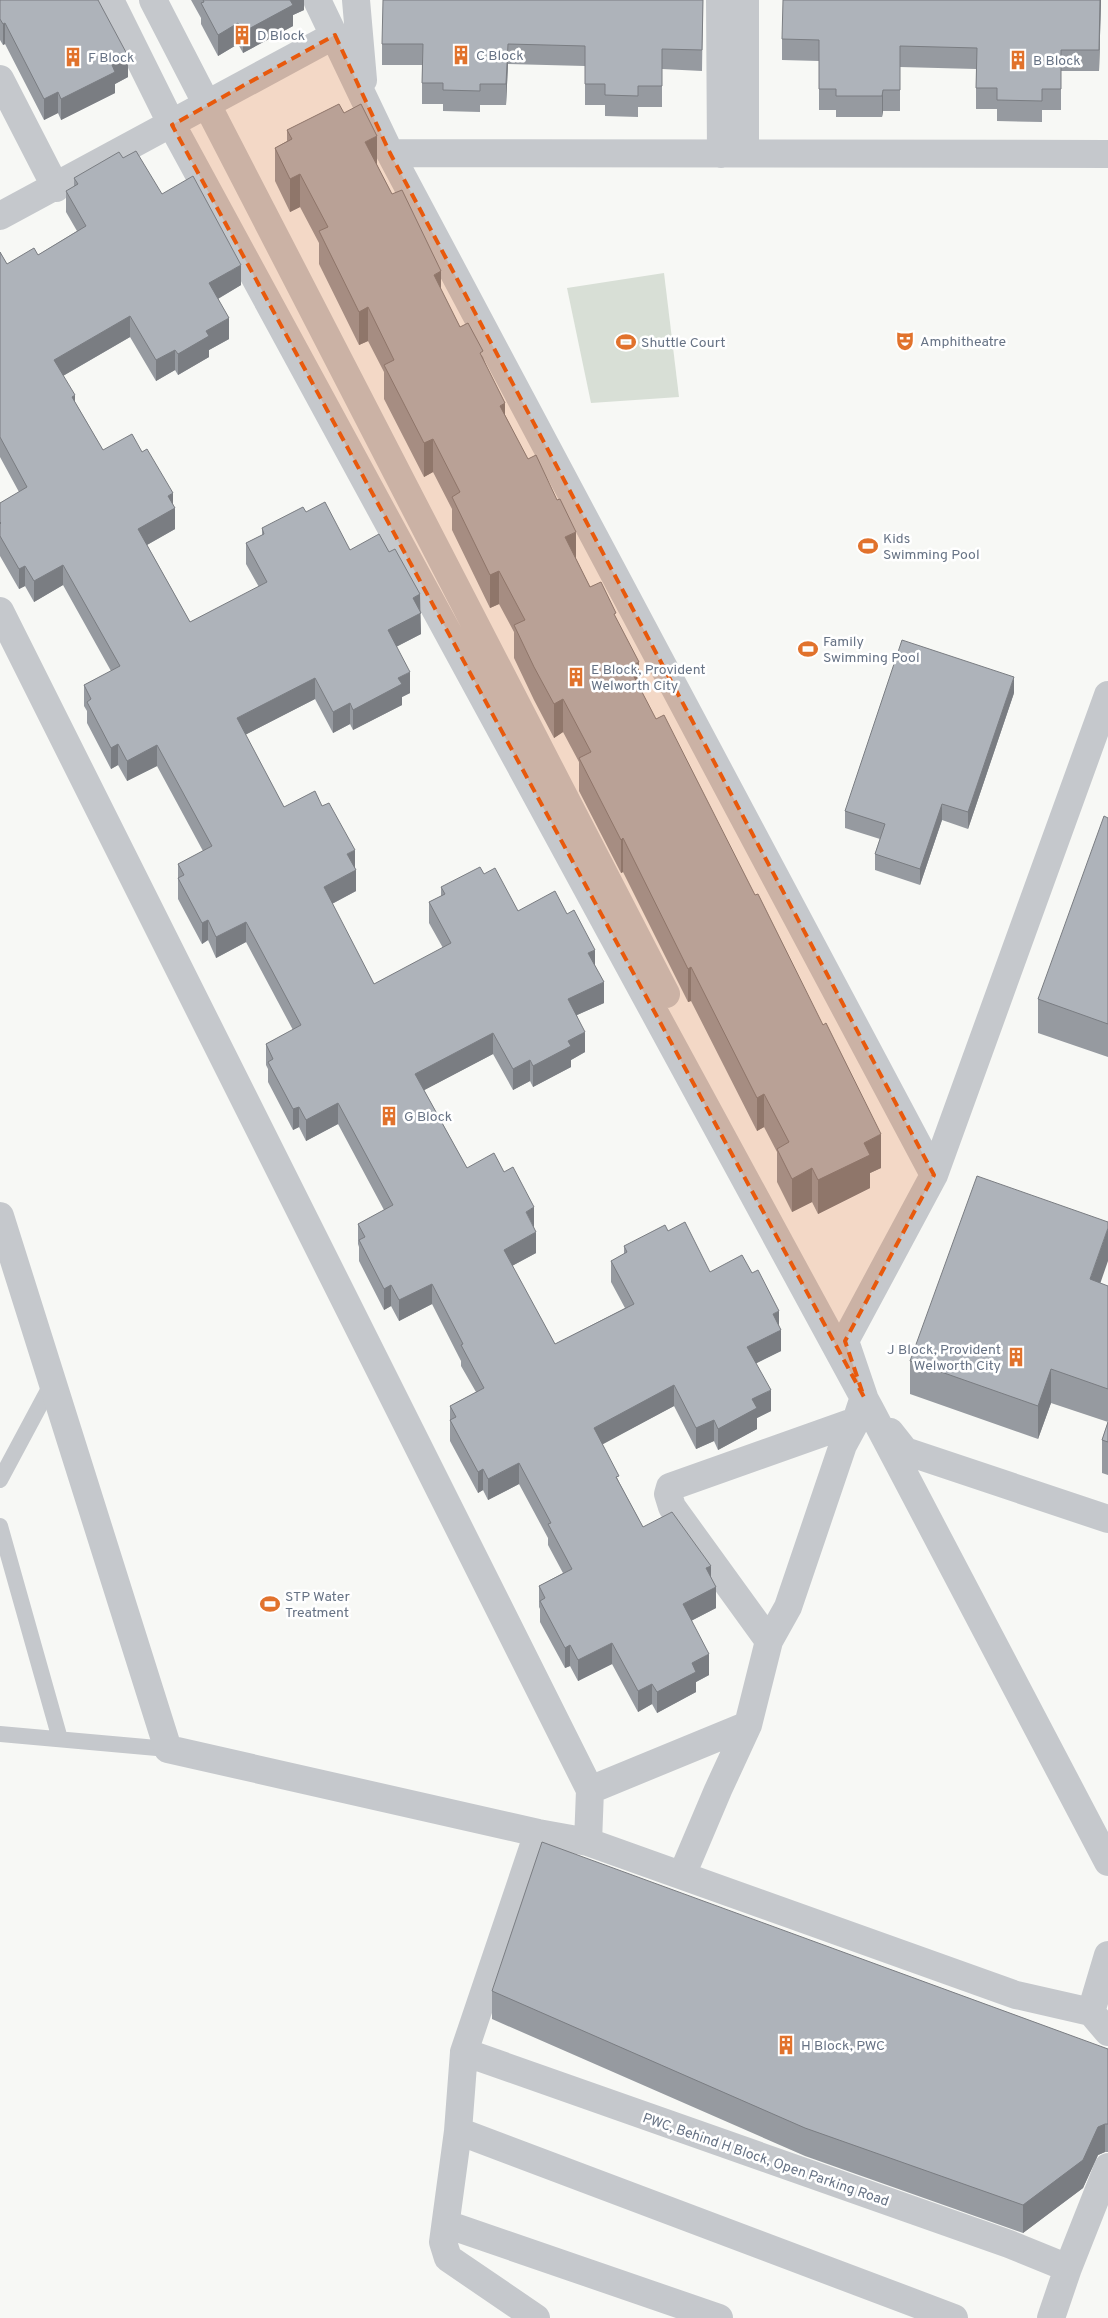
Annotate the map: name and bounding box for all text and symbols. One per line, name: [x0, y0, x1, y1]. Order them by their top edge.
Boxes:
building icon: D Block: [231, 24, 253, 46]
place label: D Block: [257, 28, 305, 45]
building icon: C Block: [450, 44, 472, 66]
building icon: F Block: [62, 46, 84, 68]
place label: C Block: [476, 48, 524, 65]
building icon: B Block: [1007, 49, 1029, 71]
place label: F Block: [88, 50, 134, 67]
place label: B Block: [1033, 53, 1081, 70]
theatre icon: Amphitheatre: [894, 330, 916, 352]
sports icon: Shuttle Court: [615, 331, 637, 353]
place label: Amphitheatre: [920, 334, 1006, 351]
place label: Shuttle Court: [641, 335, 726, 352]
place label: Kids Swimming Pool: [883, 531, 980, 564]
sports icon: Kids Swimming Pool: [857, 535, 879, 557]
place label: Family Swimming Pool: [823, 634, 920, 667]
sports icon: Family Swimming Pool: [797, 638, 819, 660]
place label: E Block, Provident Welworth City: [591, 662, 706, 695]
building icon: E Block, Provident Welworth City: [565, 666, 587, 688]
building icon: G Block: [378, 1105, 400, 1127]
place label: G Block: [404, 1109, 452, 1126]
place label: J Block, Provident Welworth City: [887, 1342, 1001, 1375]
building icon: J Block, Provident Welworth City: [1005, 1346, 1027, 1368]
place label: STP Water Treatment: [285, 1589, 350, 1622]
sports icon: STP Water Treatment: [259, 1593, 281, 1615]
building icon: H Block, PWC: [775, 2034, 797, 2056]
place label: H Block, PWC: [801, 2038, 885, 2055]
street label: PWC, Behind H Block, Open Parking Road: [640, 2110, 891, 2211]

